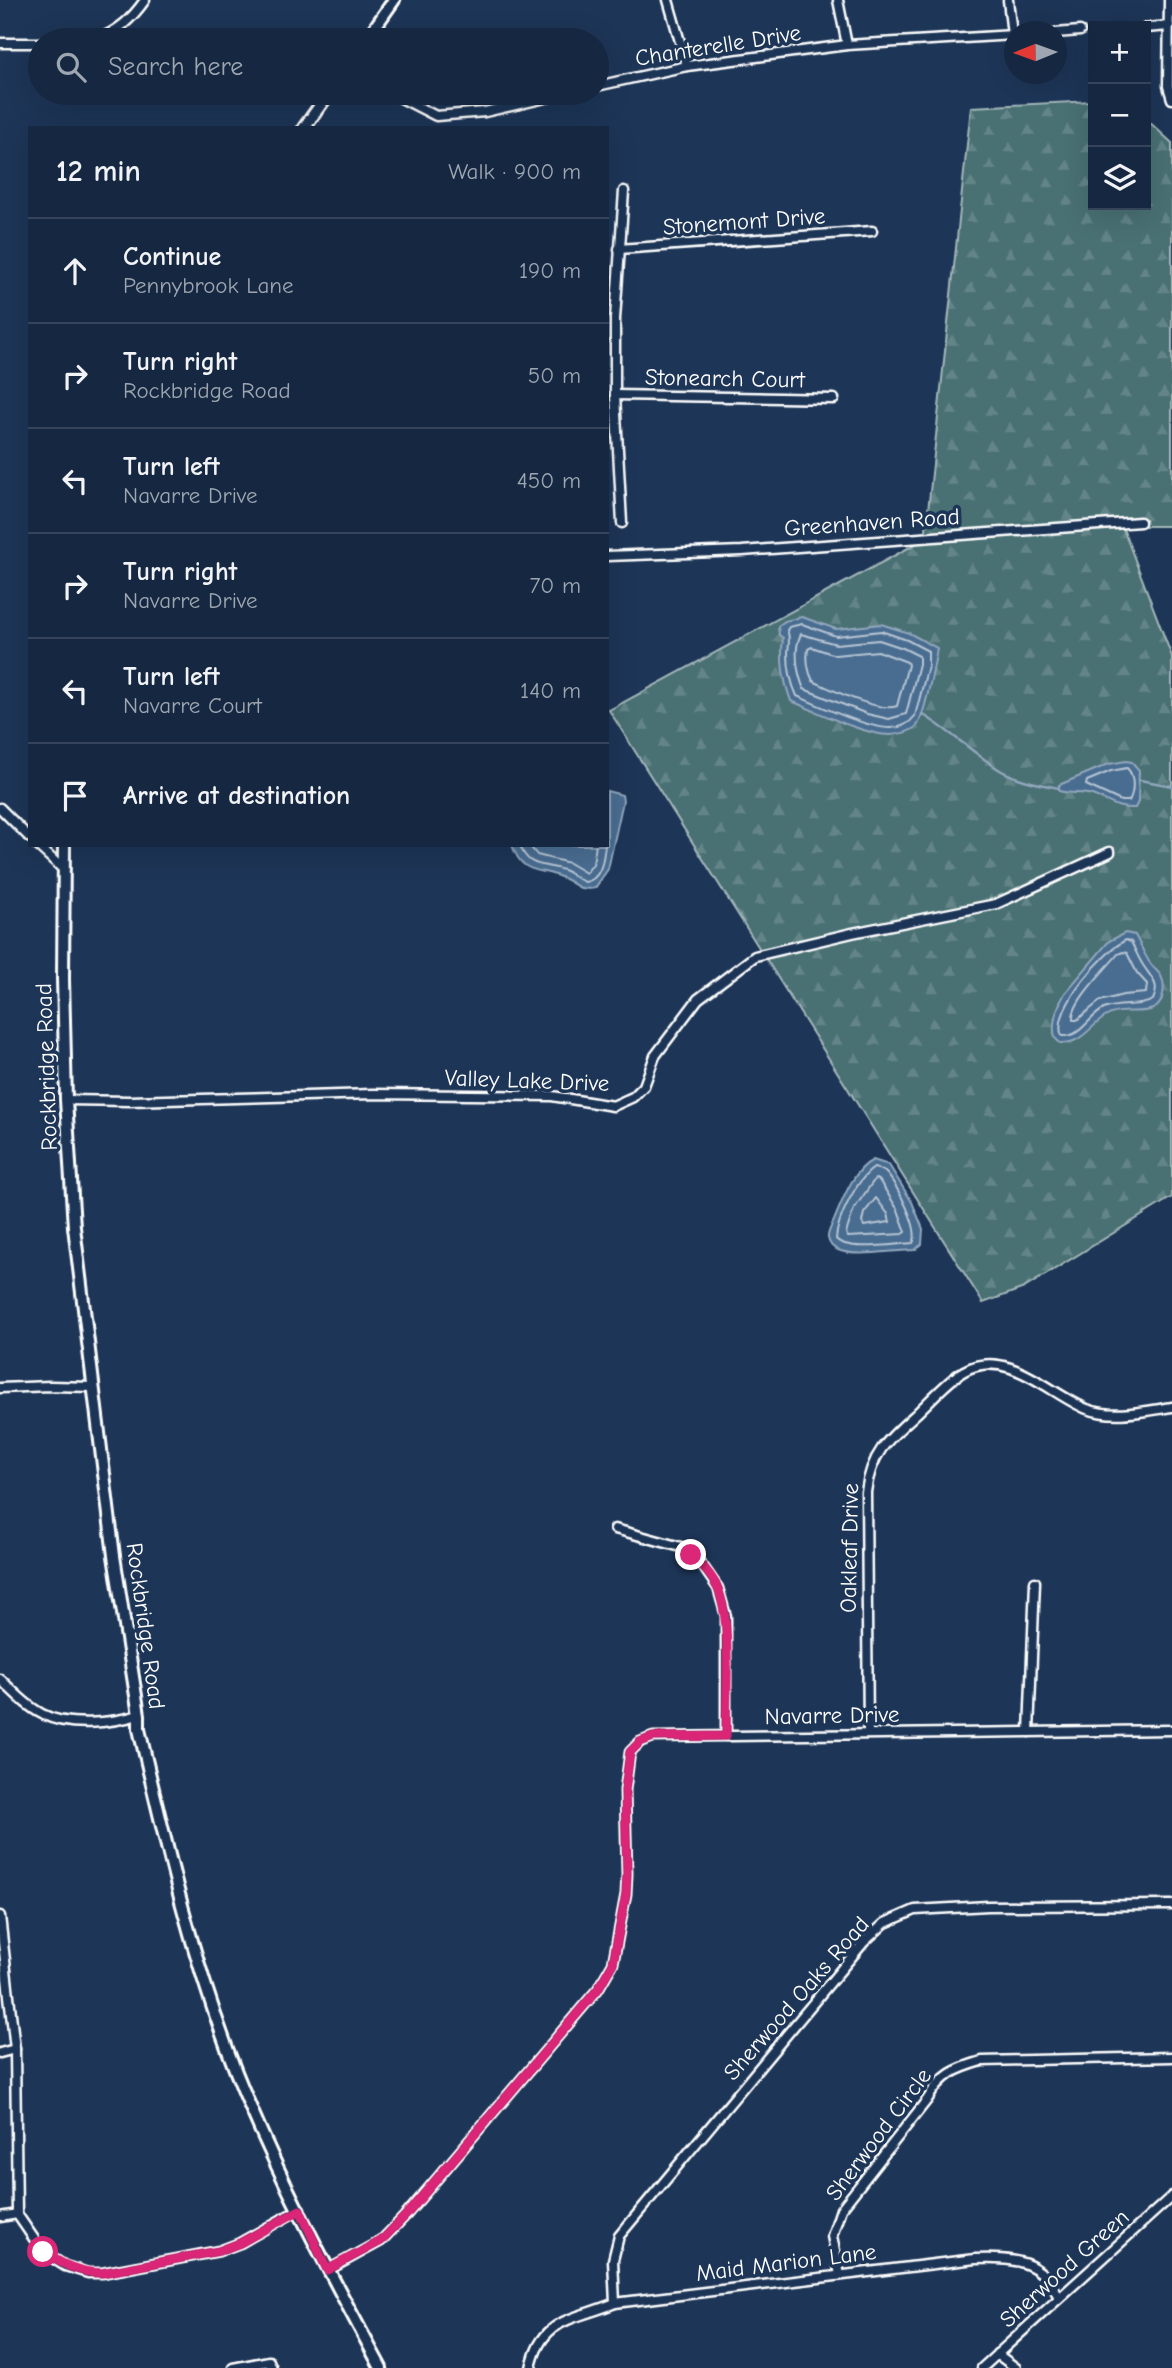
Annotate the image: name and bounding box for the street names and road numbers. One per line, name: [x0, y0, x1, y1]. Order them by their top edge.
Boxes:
street label: Chanterelle Drive: [633, 19, 803, 72]
street label: Stonemont Drive: [662, 202, 826, 241]
street label: Stonearch Court: [645, 364, 807, 393]
street label: Greenhaven Road: [783, 503, 961, 542]
street label: Rockbridge Road: [30, 983, 63, 1151]
street label: Valley Lake Drive: [444, 1064, 610, 1097]
street label: Oakleaf Drive: [835, 1483, 864, 1613]
street label: Rockbridge Road: [120, 1541, 171, 1711]
street label: Navarre Drive: [765, 1701, 900, 1730]
street label: Sherwood Oaks Road: [718, 1911, 875, 2086]
street label: Sherwood Circle: [820, 2063, 937, 2206]
street label: Sherwood Green: [994, 2203, 1134, 2333]
street label: Maid Marion Lane: [694, 2238, 878, 2287]

